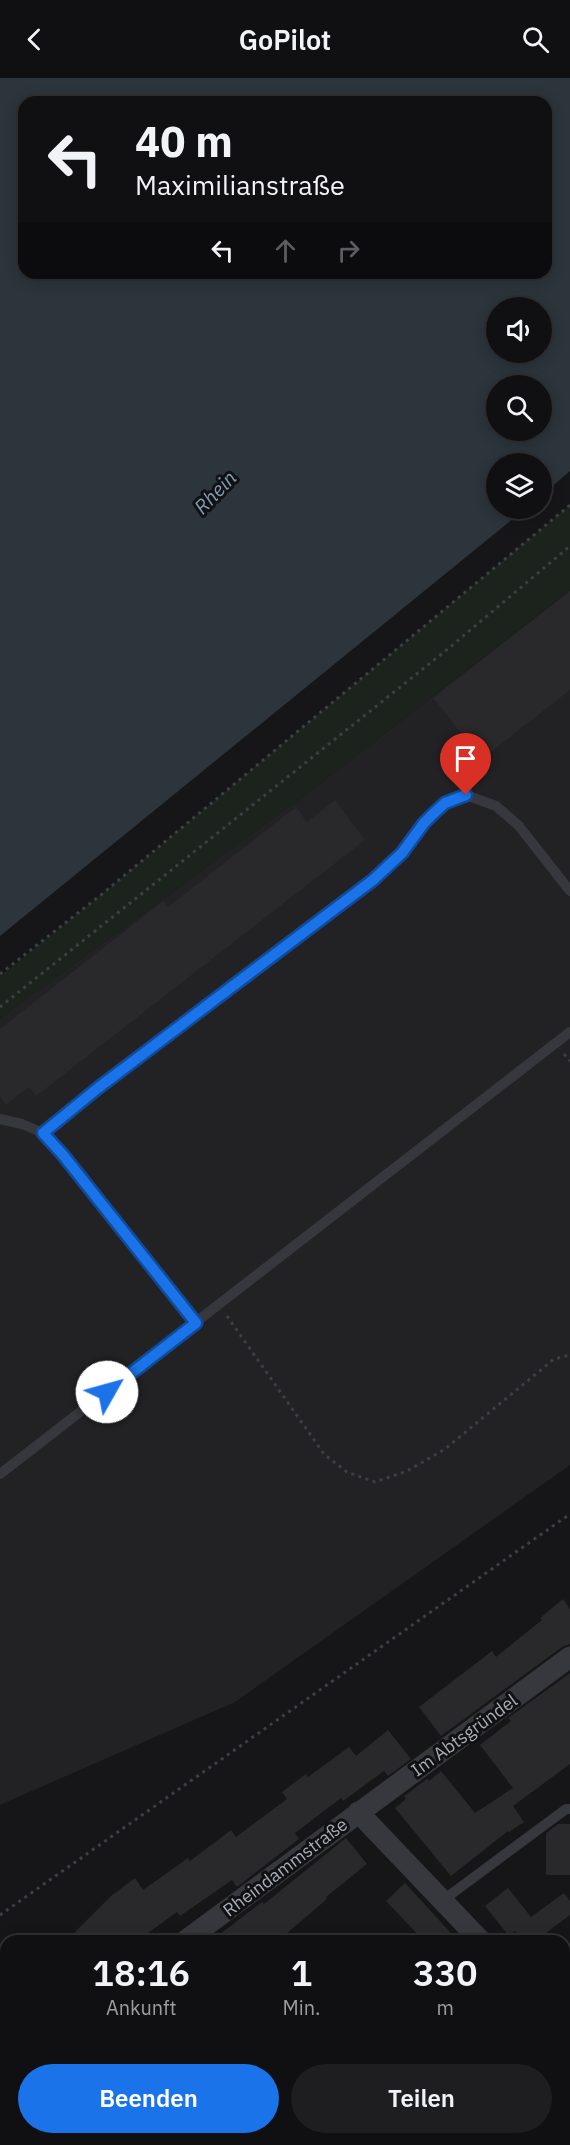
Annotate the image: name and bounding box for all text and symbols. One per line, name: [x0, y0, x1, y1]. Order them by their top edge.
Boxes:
text: GoPilot: [239, 22, 331, 57]
icon: back: [18, 23, 51, 56]
icon: search: [519, 23, 552, 56]
text: 40 m: [135, 114, 233, 169]
icon: left: [36, 120, 114, 198]
text: Maximilianstraße: [135, 167, 345, 202]
icon: left: [206, 234, 239, 267]
icon: ahead: [269, 234, 302, 267]
icon: right: [332, 234, 365, 267]
map controls: [486, 297, 552, 519]
button: sound: [486, 297, 552, 363]
button: search: [486, 375, 552, 441]
button: layers: [486, 453, 552, 519]
water label: Rhein: [188, 464, 242, 520]
pin: [440, 733, 491, 795]
icon: arrive: [449, 742, 482, 775]
position arrow: [75, 1360, 139, 1424]
street label: Im Abtsgründel: [406, 1689, 522, 1781]
street label: Rheindammstraße: [218, 1813, 352, 1921]
text: 18:16: [92, 1949, 190, 1996]
text: 1: [291, 1949, 312, 1996]
text: 330: [413, 1949, 478, 1996]
text: Ankunft: [106, 1994, 177, 2021]
text: Min.: [283, 1994, 321, 2021]
text: m: [437, 1994, 454, 2021]
button: Beenden: [18, 2064, 279, 2133]
button: Teilen: [291, 2064, 552, 2133]

